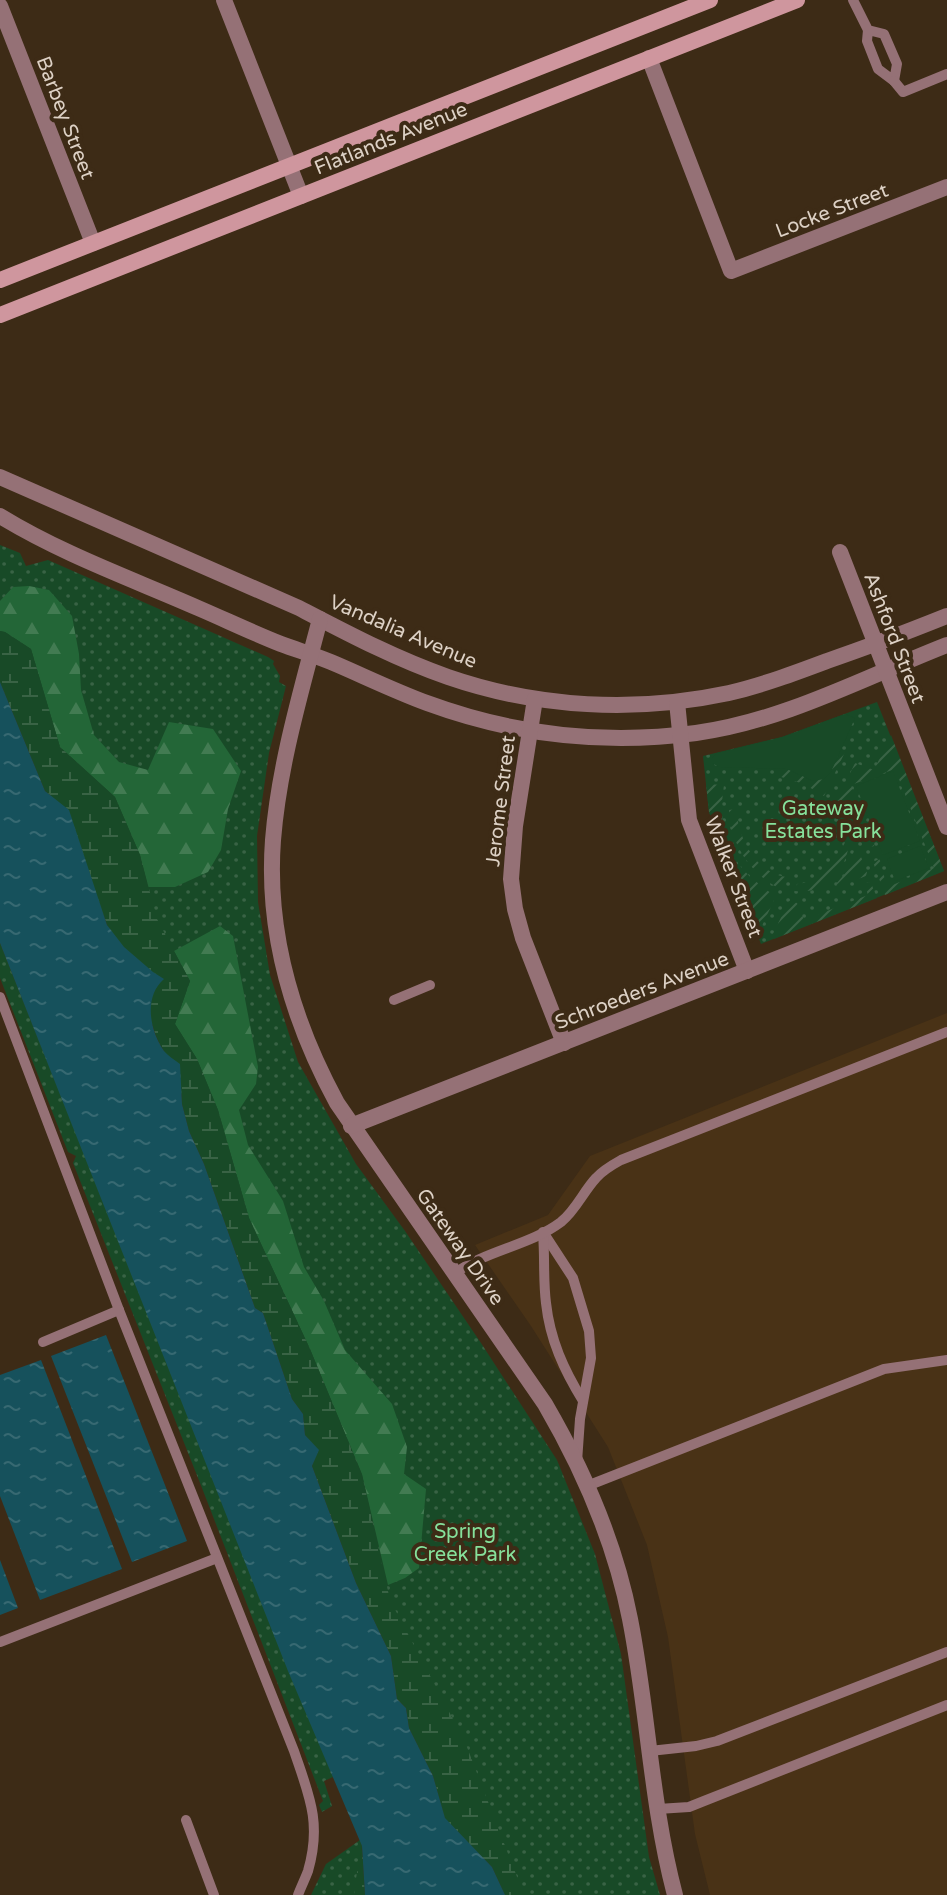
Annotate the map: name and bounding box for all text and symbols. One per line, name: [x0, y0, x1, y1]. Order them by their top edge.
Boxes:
street label: Barbey Street: [31, 53, 100, 183]
street label: Flatlands Avenue: [311, 97, 471, 181]
street label: Locke Street: [772, 178, 892, 243]
street label: Ashford Street: [858, 569, 930, 707]
street label: Vandalia Avenue: [326, 590, 480, 674]
street label: Jerome Street: [481, 734, 521, 868]
park label: Gateway Estates Park: [764, 797, 882, 844]
street label: Walker Street: [699, 813, 767, 941]
street label: Schroeders Avenue: [552, 947, 732, 1035]
street label: Gateway Drive: [411, 1184, 509, 1310]
park label: Spring Creek Park: [414, 1520, 516, 1567]

